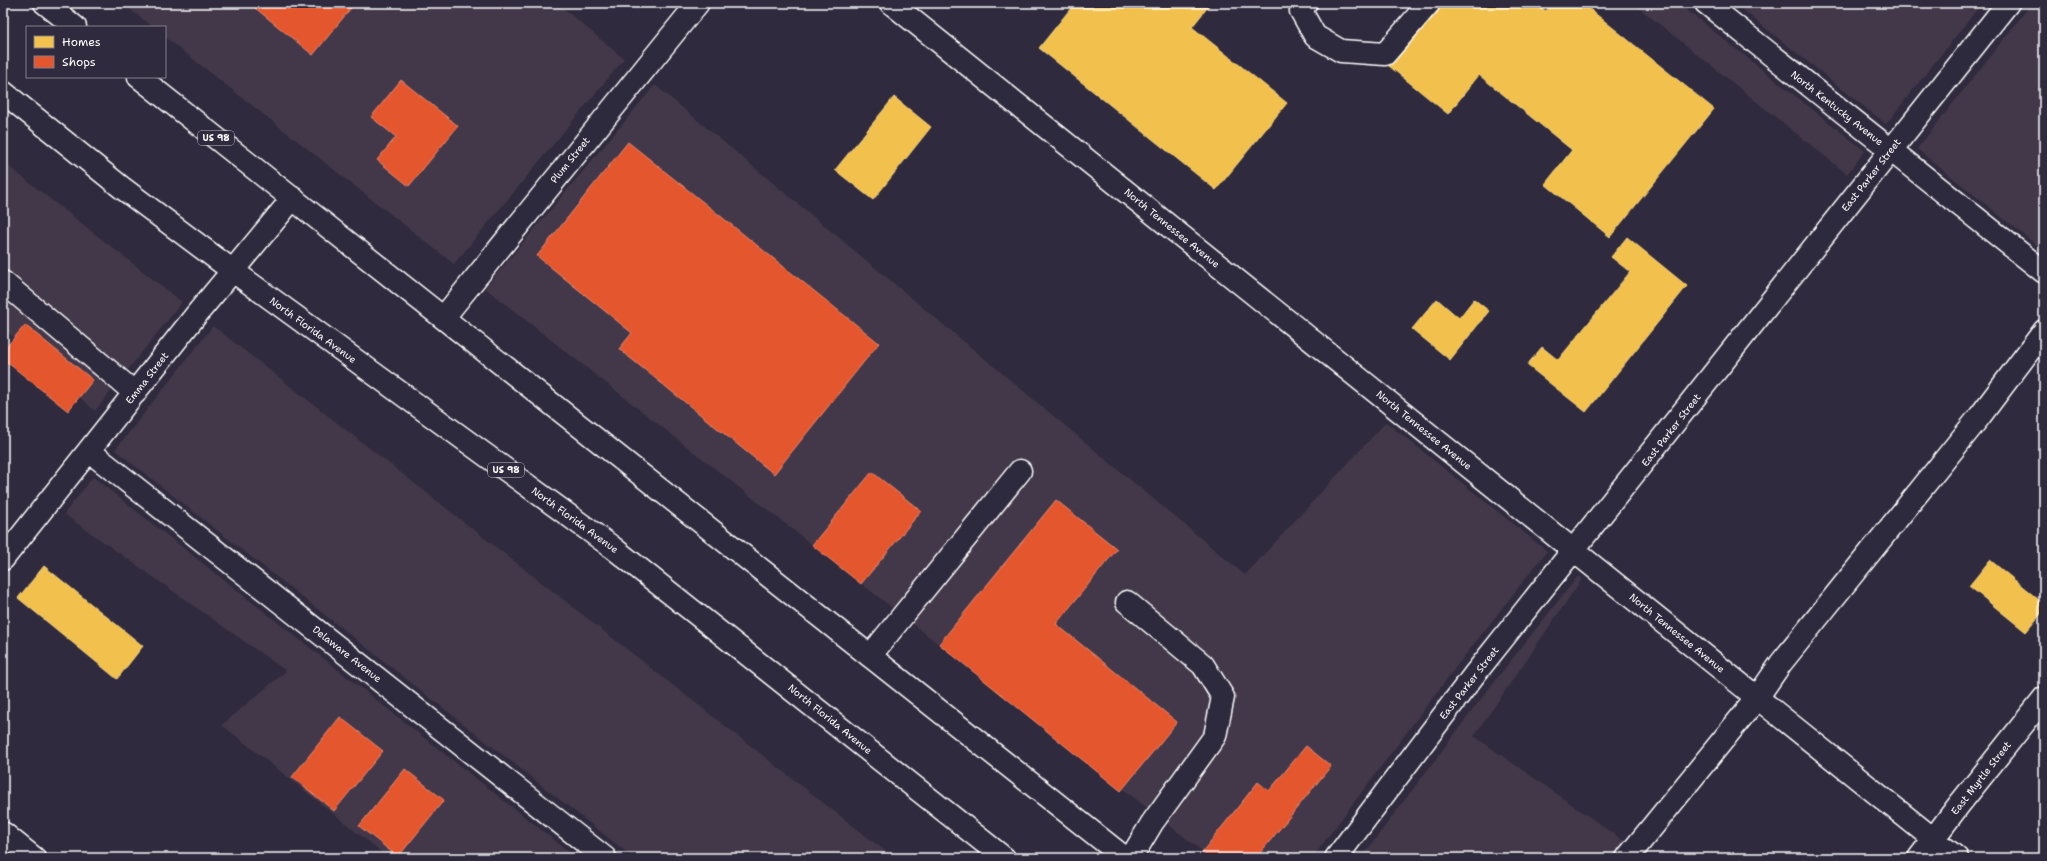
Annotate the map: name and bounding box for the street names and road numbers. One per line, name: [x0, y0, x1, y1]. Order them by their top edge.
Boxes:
street label: North Kentucky Avenue: [1788, 68, 1886, 148]
road number: US 98: [198, 131, 234, 145]
street label: Plum Street: [547, 134, 593, 186]
street label: East Parker Street: [1839, 136, 1903, 214]
street label: North Tennessee Avenue: [1122, 185, 1223, 271]
street label: North Florida Avenue: [267, 294, 359, 366]
street label: Emma Street: [123, 349, 171, 407]
street label: North Tennessee Avenue: [1374, 387, 1475, 473]
street label: East Parker Street: [1639, 391, 1703, 469]
road number: US 98: [488, 463, 524, 477]
street label: North Florida Avenue: [529, 484, 621, 556]
street label: North Tennessee Avenue: [1627, 590, 1728, 676]
street label: Delaware Avenue: [310, 623, 384, 685]
street label: East Parker Street: [1437, 644, 1501, 722]
street label: North Florida Avenue: [785, 681, 875, 757]
street label: East Myrtle Street: [1948, 739, 2014, 817]

